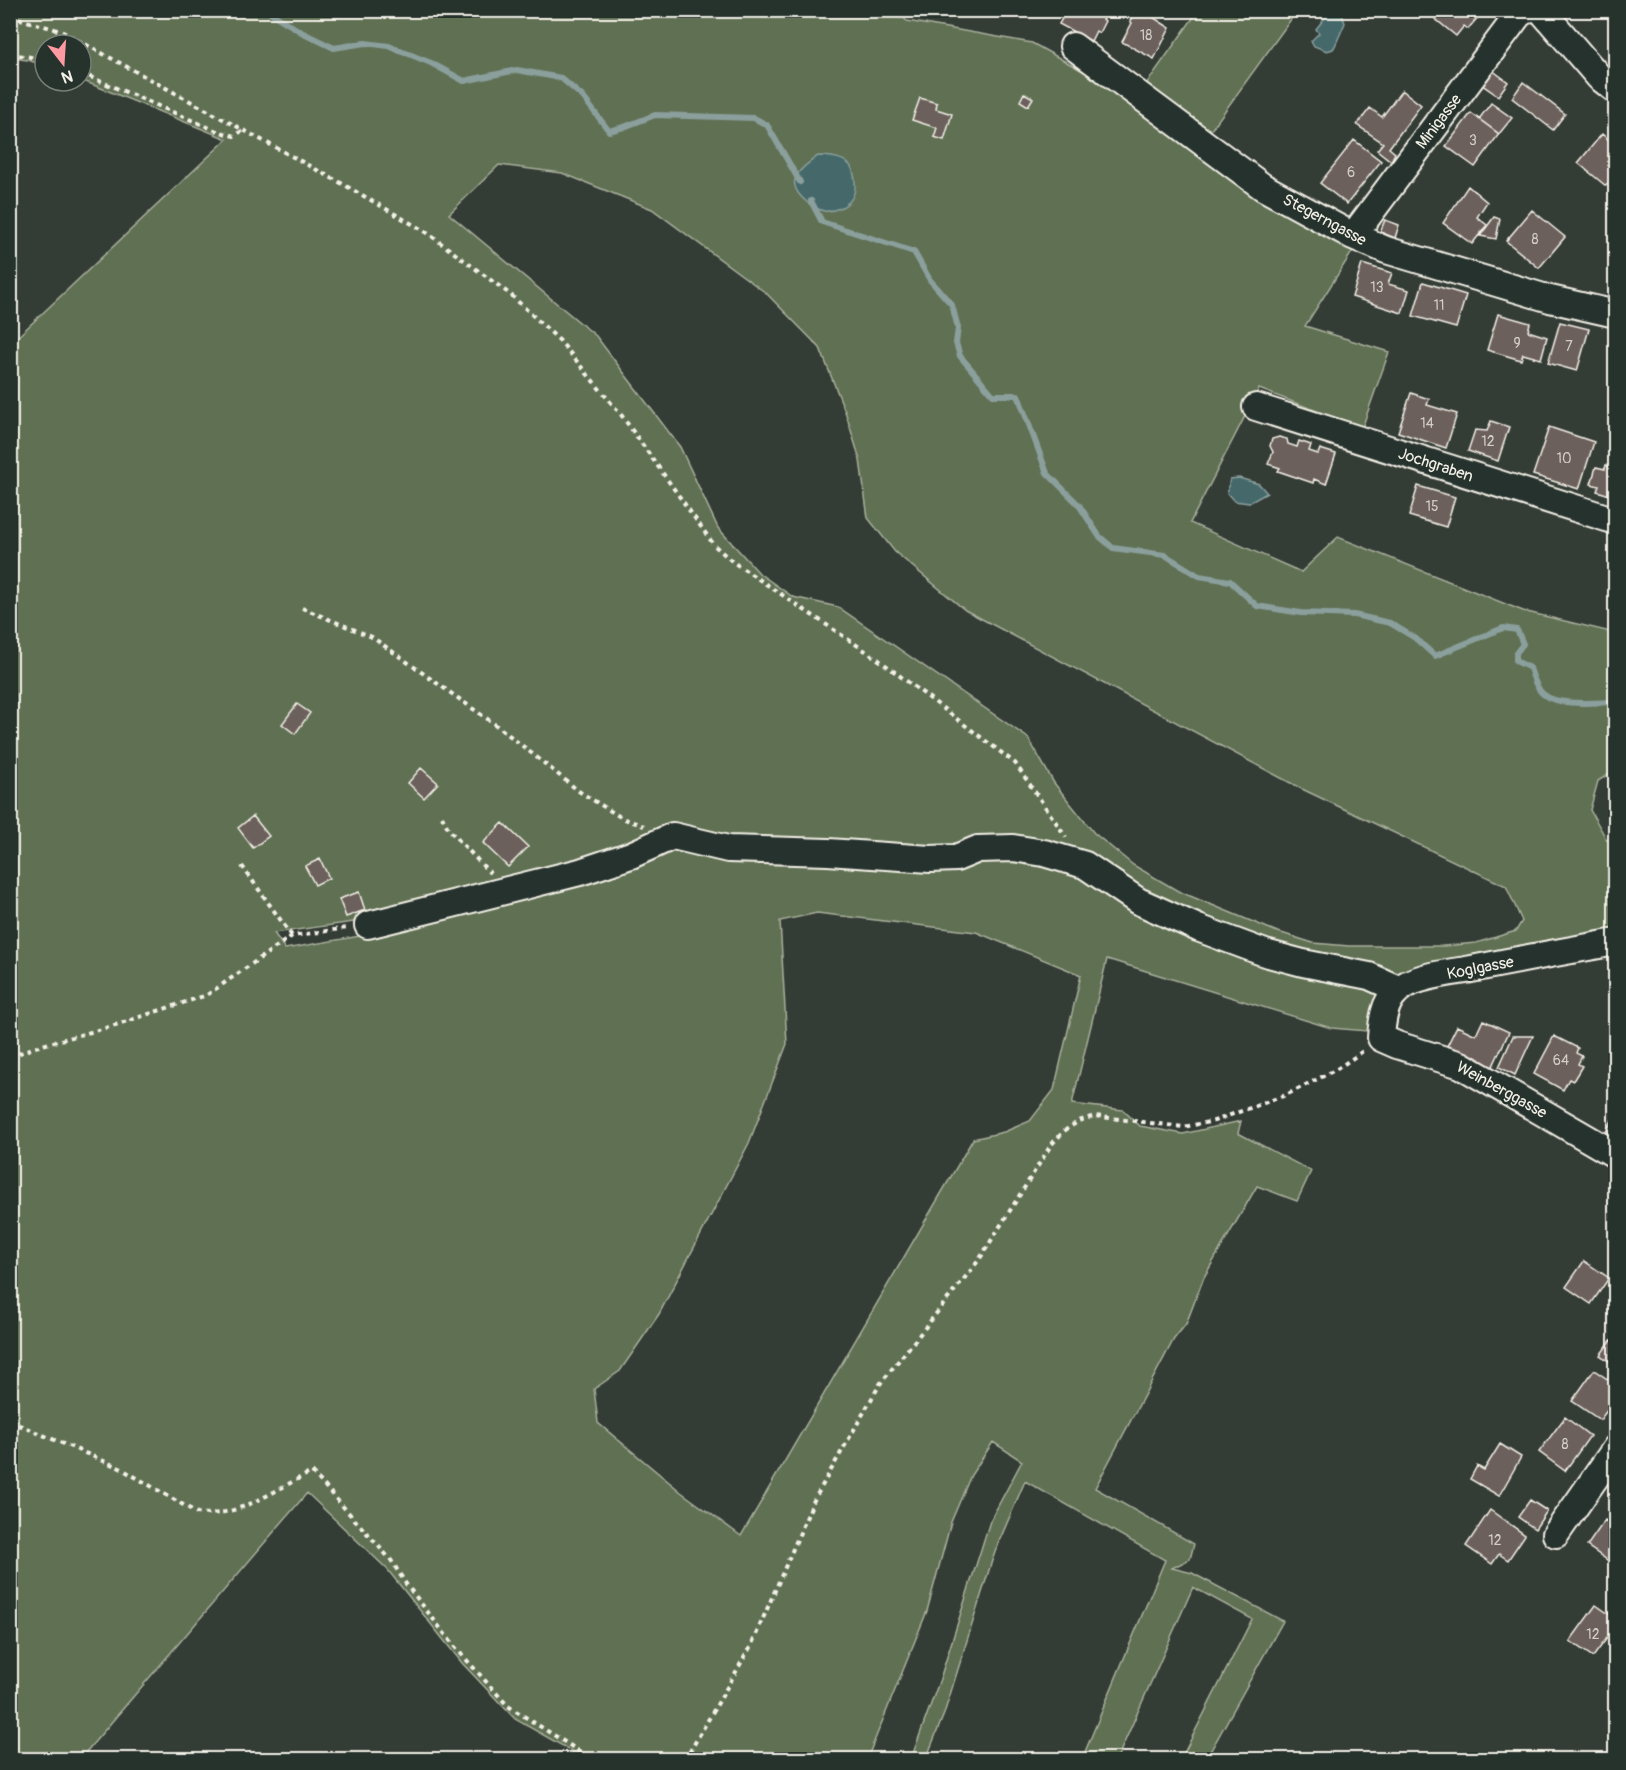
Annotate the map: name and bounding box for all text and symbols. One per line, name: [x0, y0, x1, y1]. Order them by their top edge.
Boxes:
house number: 18: [1140, 27, 1152, 44]
north arrow: [33, 33, 93, 93]
text: N: [59, 65, 75, 88]
street label: Minigasse: [1412, 90, 1466, 153]
house number: 3: [1469, 132, 1477, 149]
house number: 6: [1347, 164, 1355, 181]
street label: Stegerngasse: [1279, 189, 1370, 250]
house number: 8: [1531, 231, 1539, 248]
house number: 13: [1370, 279, 1384, 296]
house number: 11: [1434, 297, 1444, 314]
house number: 9: [1513, 335, 1521, 352]
house number: 7: [1565, 338, 1573, 355]
house number: 14: [1420, 415, 1434, 432]
house number: 12: [1481, 433, 1495, 450]
street label: Jochgraben: [1396, 443, 1476, 486]
house number: 10: [1556, 450, 1572, 467]
house number: 15: [1425, 498, 1439, 515]
street label: Koglgasse: [1445, 952, 1515, 984]
house number: 64: [1553, 1052, 1569, 1069]
street label: Weinberggasse: [1453, 1057, 1550, 1123]
house number: 8: [1561, 1436, 1569, 1453]
house number: 12: [1488, 1532, 1502, 1549]
house number: 12: [1586, 1626, 1600, 1643]

